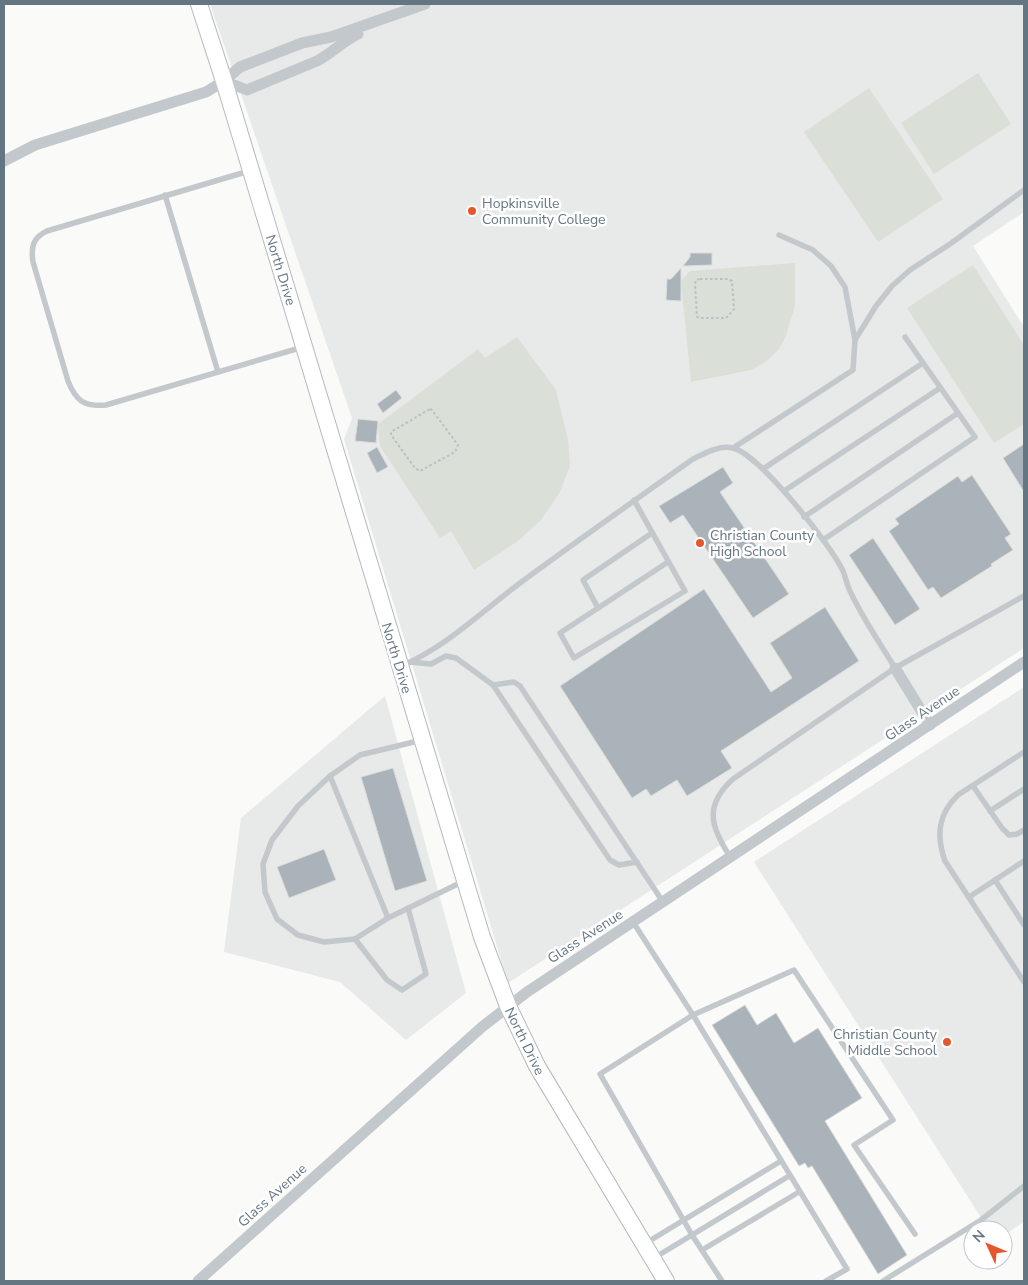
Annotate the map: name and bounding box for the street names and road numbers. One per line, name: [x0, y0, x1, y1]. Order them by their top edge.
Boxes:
street label: North Drive: [261, 232, 300, 308]
street label: North Drive: [377, 620, 416, 696]
street label: Glass Avenue: [881, 681, 963, 745]
street label: Glass Avenue: [544, 905, 627, 968]
street label: North Drive: [500, 1004, 549, 1078]
street label: Glass Avenue: [234, 1159, 311, 1231]

